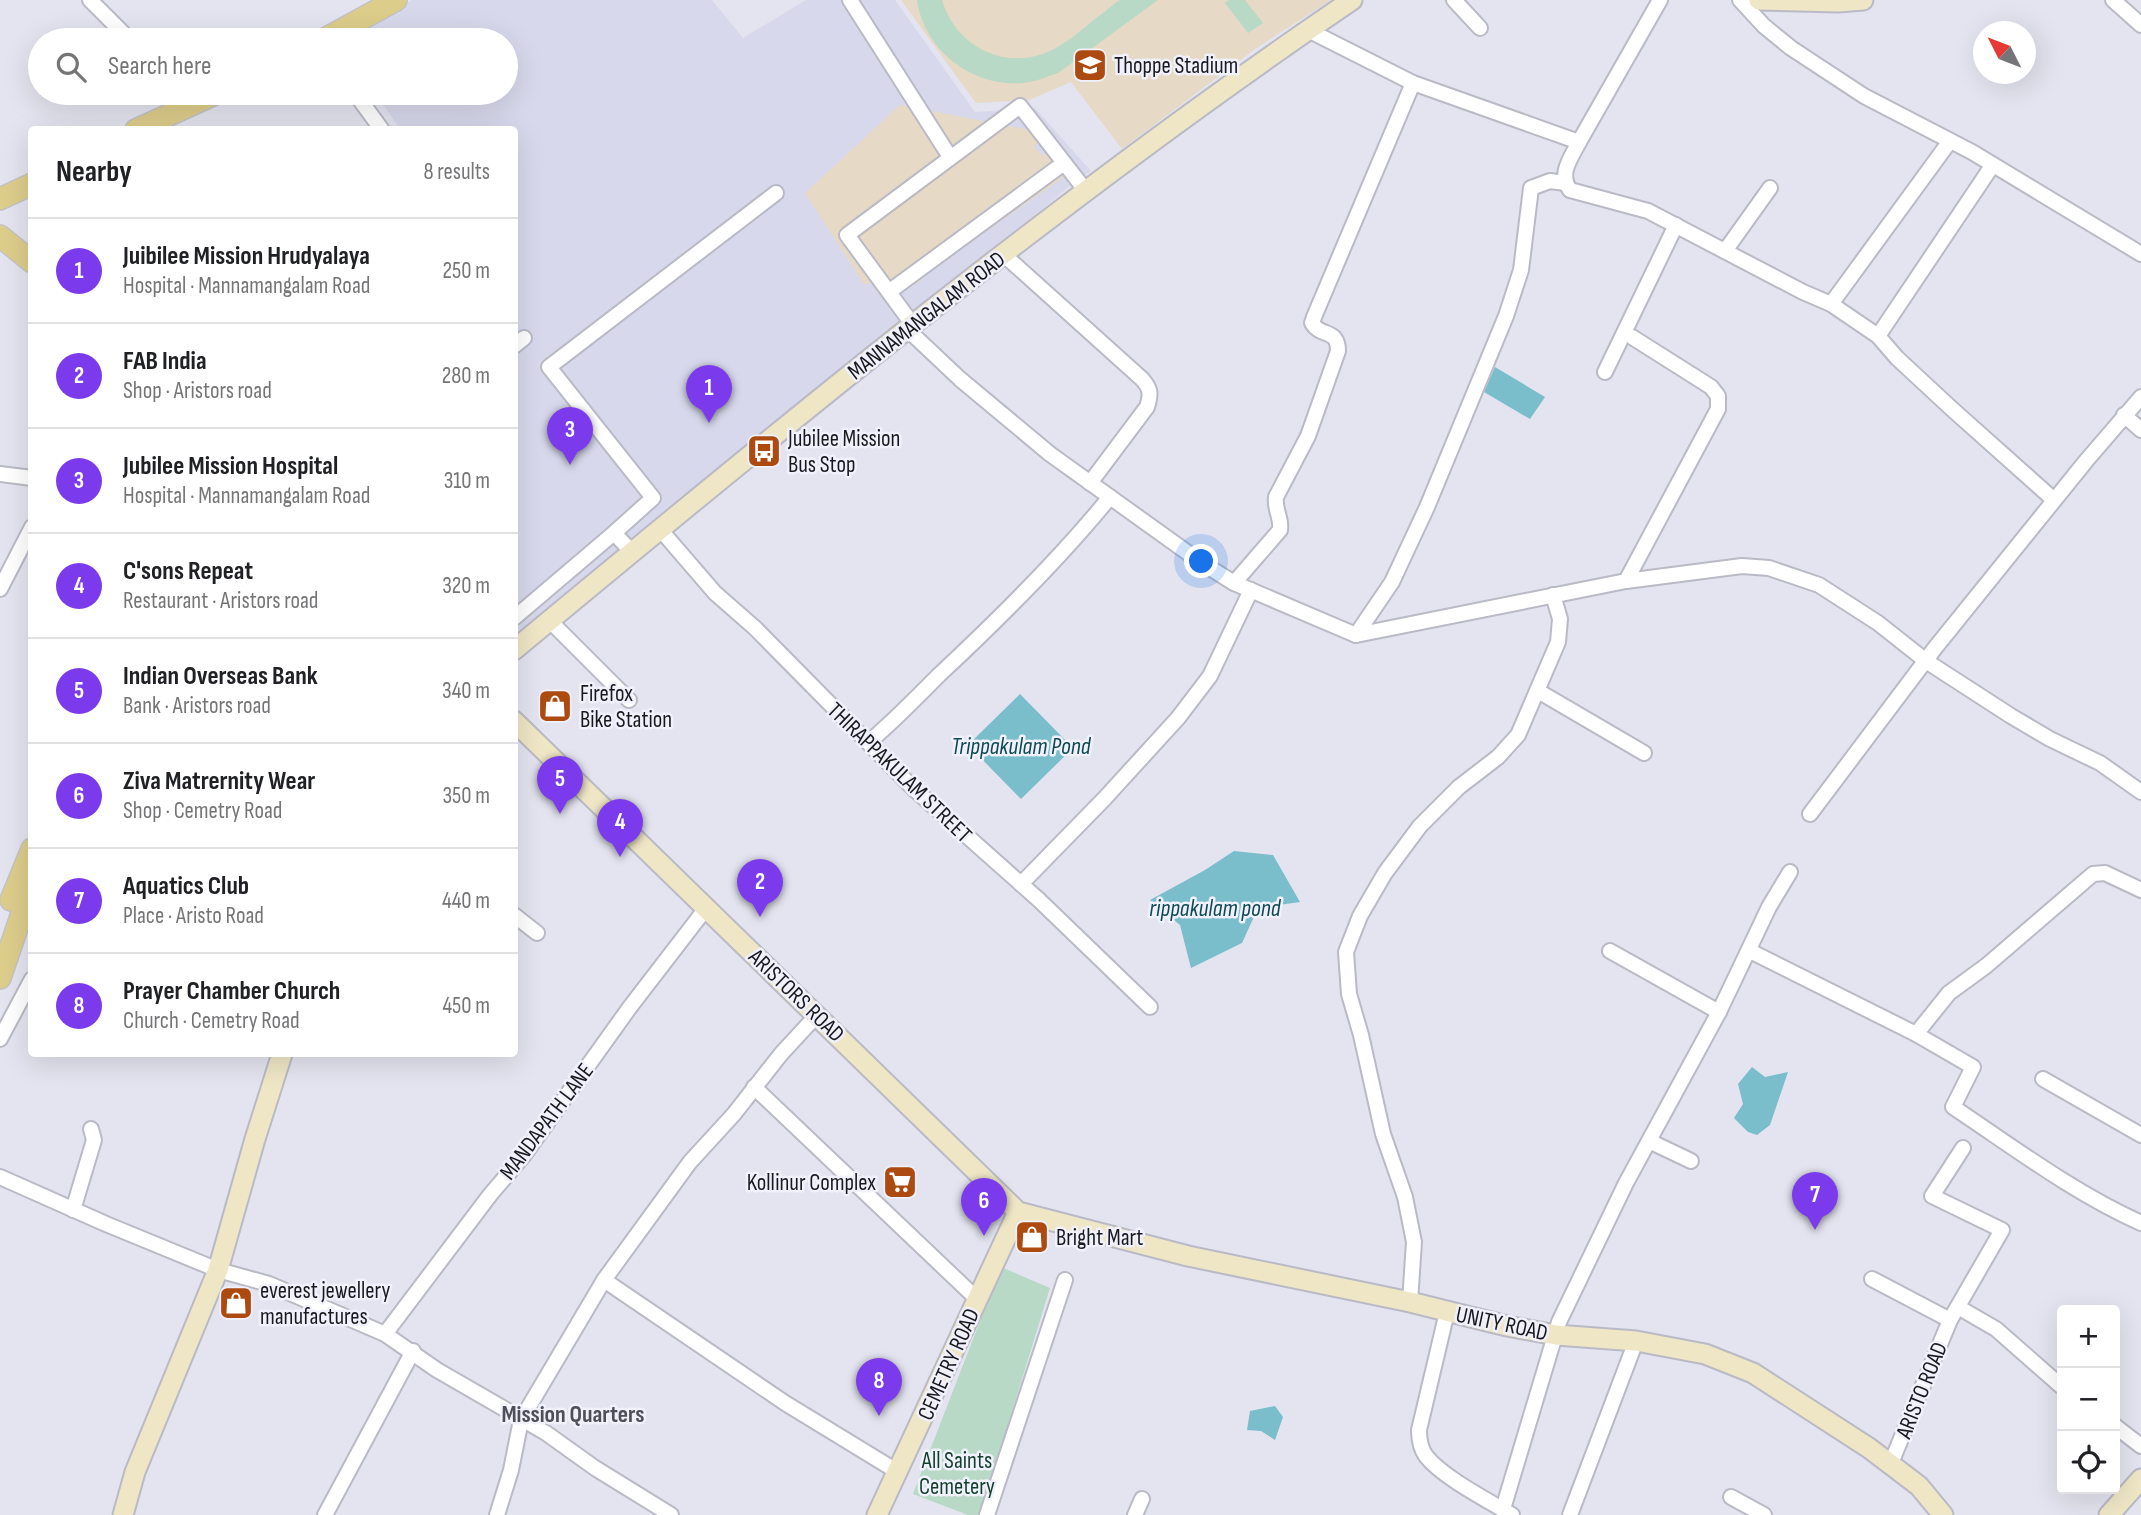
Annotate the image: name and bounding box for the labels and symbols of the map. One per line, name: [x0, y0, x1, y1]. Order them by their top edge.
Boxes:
north arrow: [1973, 21, 2036, 84]
school or university icon: Thoppe Stadium: [1071, 46, 1109, 84]
place label: Thoppe Stadium: [1114, 52, 1238, 80]
street label: MANNAMANGALAM ROAD: [842, 246, 1011, 386]
pin: 1: [686, 365, 732, 423]
pin: 3: [547, 407, 593, 465]
place label: Jubilee Mission Bus Stop: [787, 425, 900, 479]
bus stop icon: Jubilee Mission Bus Stop: [745, 432, 783, 470]
your location: [1184, 544, 1218, 578]
place label: Firefox Bike Station: [580, 680, 672, 734]
shop icon: Firefox Bike Station: [536, 687, 574, 725]
street label: THIRAPPAKULAM STREET: [821, 697, 977, 849]
water label: Trippakulam Pond: [951, 732, 1092, 761]
pin: 5: [537, 756, 583, 814]
pin: 4: [597, 799, 643, 857]
pin: 2: [737, 859, 783, 917]
water label: rippakulam pond: [1149, 894, 1282, 923]
street label: ARISTORS ROAD: [742, 943, 850, 1048]
street label: MANDAPATH LANE: [494, 1058, 600, 1185]
supermarket icon: Kollinur Complex: [881, 1163, 919, 1201]
place label: Kollinur Complex: [747, 1169, 876, 1197]
pin: 7: [1792, 1172, 1838, 1230]
pin: 6: [961, 1178, 1007, 1236]
shop icon: Bright Mart: [1013, 1218, 1051, 1256]
place label: Bright Mart: [1056, 1224, 1143, 1252]
place label: everest jewellery manufactures: [260, 1277, 390, 1331]
shop icon: everest jewellery manufactures: [217, 1284, 255, 1322]
street label: UNITY ROAD: [1453, 1301, 1550, 1347]
street label: CEMETRY ROAD: [912, 1304, 986, 1425]
street label: ARISTO ROAD: [1890, 1338, 1954, 1444]
pin: 8: [856, 1358, 902, 1416]
district label: Mission Quarters: [501, 1400, 645, 1429]
park label: All Saints Cemetery: [919, 1447, 995, 1501]

